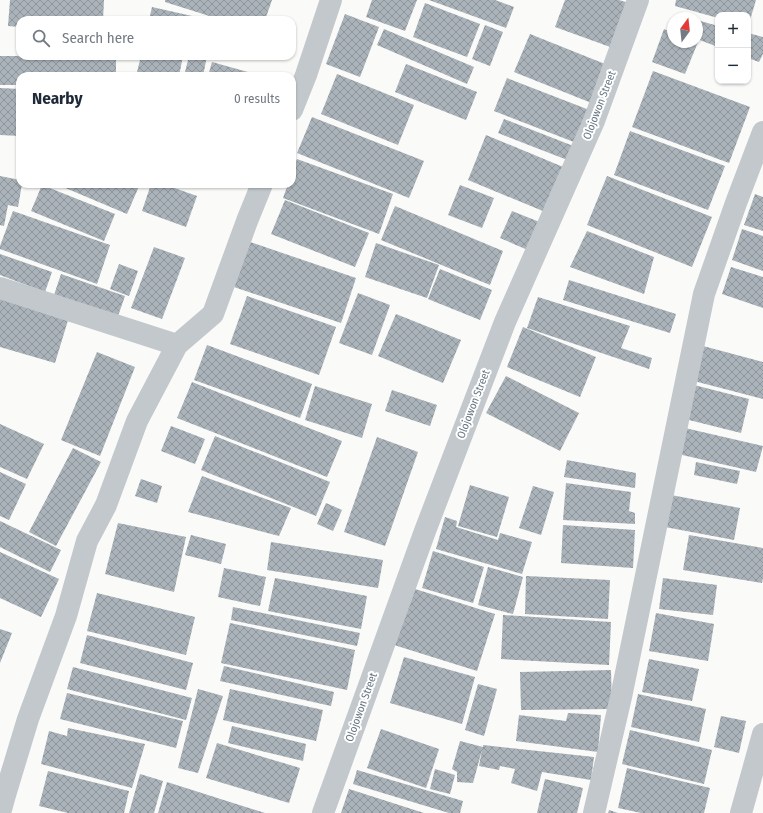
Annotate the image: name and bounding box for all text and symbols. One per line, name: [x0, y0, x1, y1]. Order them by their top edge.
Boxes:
north arrow: [667, 12, 703, 48]
map controls: [715, 12, 751, 84]
button: +: [715, 12, 751, 48]
search box: [16, 16, 296, 60]
icon: search: [30, 27, 52, 49]
text: Search here: [62, 29, 134, 47]
button: −: [715, 48, 751, 84]
street label: Olojowon Street: [580, 69, 619, 141]
text: Nearby: [32, 88, 83, 109]
text: 0 results: [234, 91, 280, 106]
street label: Olojowon Street: [454, 368, 493, 440]
street label: Olojowon Street: [343, 670, 380, 743]

